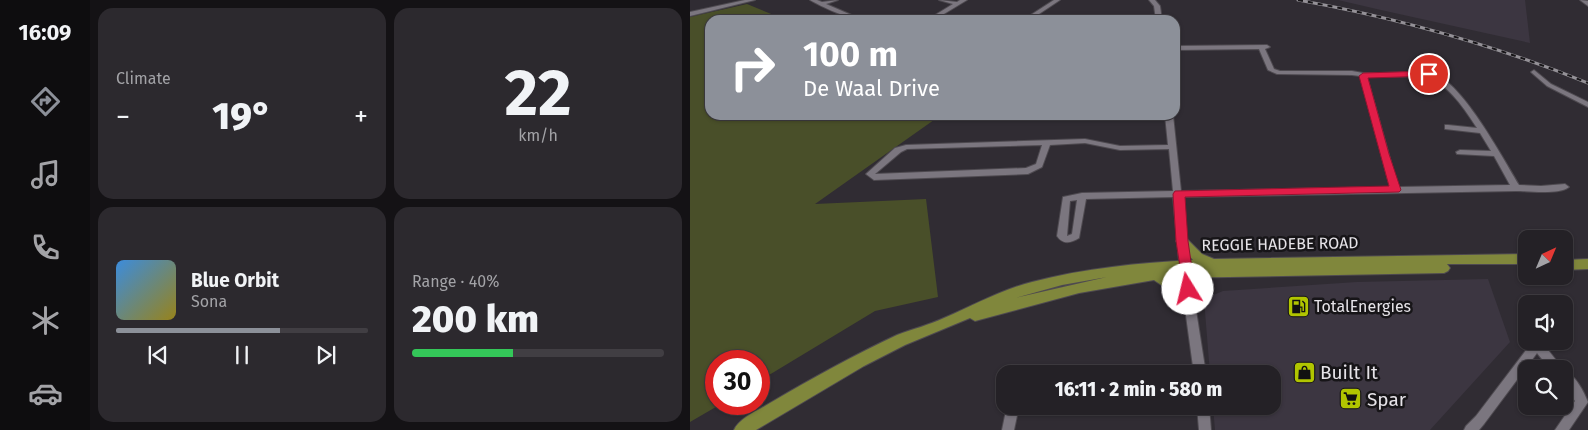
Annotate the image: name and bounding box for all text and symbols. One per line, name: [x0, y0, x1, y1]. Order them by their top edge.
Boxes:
text: 16:09: [19, 19, 71, 46]
text: 100 m: [803, 33, 898, 75]
icon: right: [720, 35, 785, 100]
pin: [1408, 53, 1450, 95]
text: 22: [504, 54, 572, 132]
icon: arrive: [1415, 60, 1443, 88]
text: Climate: [116, 69, 171, 88]
text: De Waal Drive: [803, 75, 940, 102]
icon: directions: [28, 84, 63, 119]
text: 19°: [212, 93, 272, 139]
text: −: [116, 100, 130, 133]
text: +: [354, 100, 368, 133]
text: km/h: [518, 126, 558, 145]
icon: music: [28, 157, 63, 192]
icon: phone: [28, 230, 63, 265]
north arrow: [1518, 230, 1572, 285]
map controls: [1518, 230, 1573, 415]
street label: REGGIE HADEBE ROAD: [1201, 233, 1359, 255]
position arrow: [1161, 262, 1213, 314]
text: Blue Orbit: [191, 269, 279, 292]
text: Range · 40%: [412, 272, 499, 291]
text: Sona: [191, 292, 227, 311]
fuel station icon: TotalEnergies: [1286, 294, 1310, 318]
button: sound: [1518, 295, 1573, 350]
text: 200 km: [412, 296, 539, 342]
place label: TotalEnergies: [1314, 297, 1411, 316]
icon: climate: [28, 303, 63, 338]
icon: previous: [144, 341, 172, 369]
icon: pause: [228, 341, 256, 369]
icon: next: [312, 341, 340, 369]
speed limit sign: 30: [705, 350, 770, 415]
shop icon: Built It: [1292, 360, 1316, 384]
button: search: [1518, 360, 1573, 415]
place label: Built It: [1320, 361, 1378, 384]
icon: car: [28, 376, 63, 411]
text: 16:11 · 2 min · 580 m: [1055, 378, 1222, 401]
supermarket icon: Spar: [1339, 387, 1363, 411]
place label: Spar: [1367, 388, 1407, 411]

